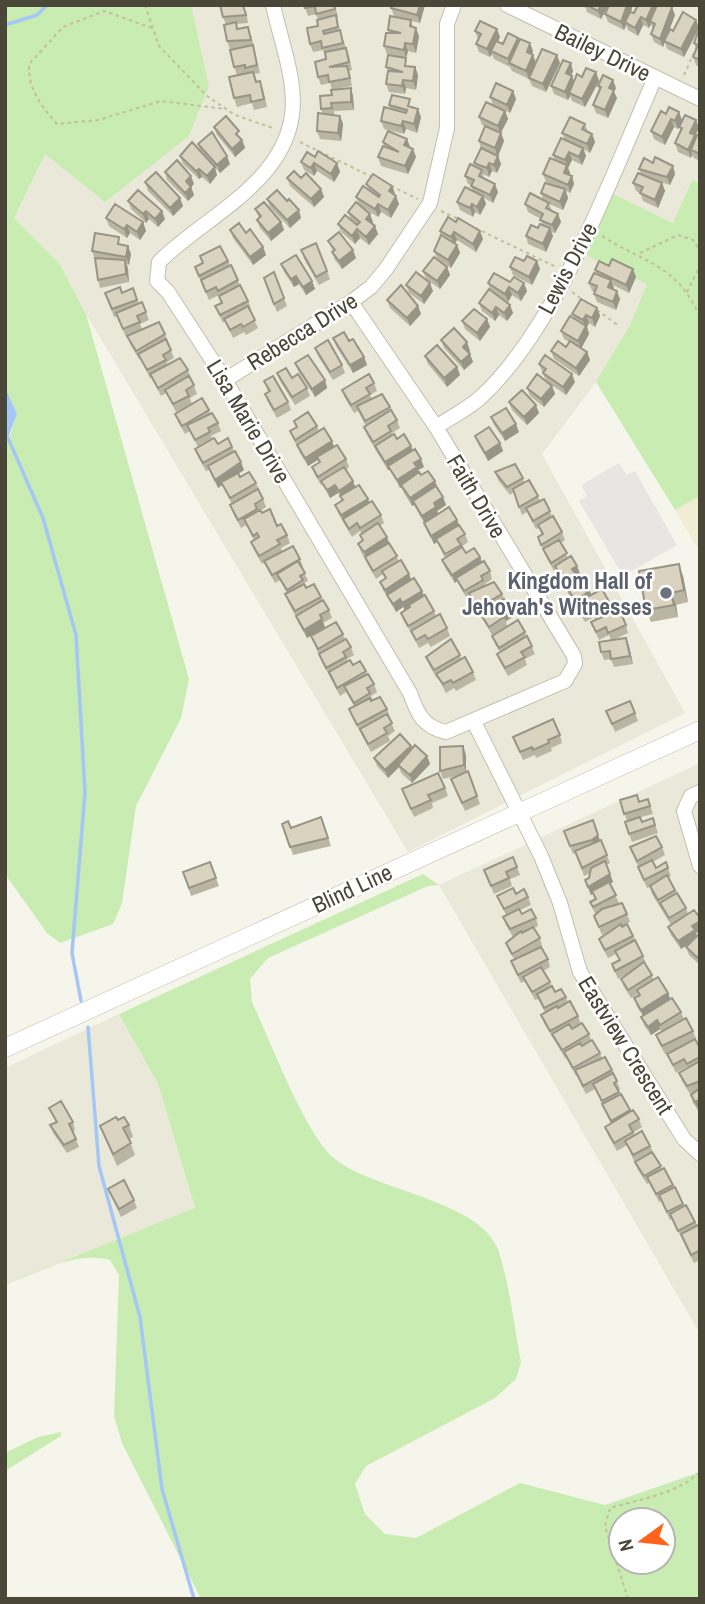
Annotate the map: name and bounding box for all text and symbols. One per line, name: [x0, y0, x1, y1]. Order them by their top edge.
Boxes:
street label: Bailey Drive: [550, 16, 656, 88]
street label: Lewis Drive: [530, 217, 604, 319]
street label: Rebecca Drive: [241, 285, 363, 377]
street label: Lisa Marie Drive: [200, 353, 298, 489]
street label: Faith Drive: [440, 448, 514, 544]
place label: Kingdom Hall of Jehovah's Witnesses: [462, 565, 653, 622]
marker: Kingdom Hall of Jehovah's Witnesses: [658, 585, 674, 601]
street label: Blind Line: [307, 856, 397, 920]
street label: Eastview Crescent: [571, 970, 681, 1120]
north arrow: [607, 1506, 677, 1576]
text: N: [612, 1537, 640, 1554]

